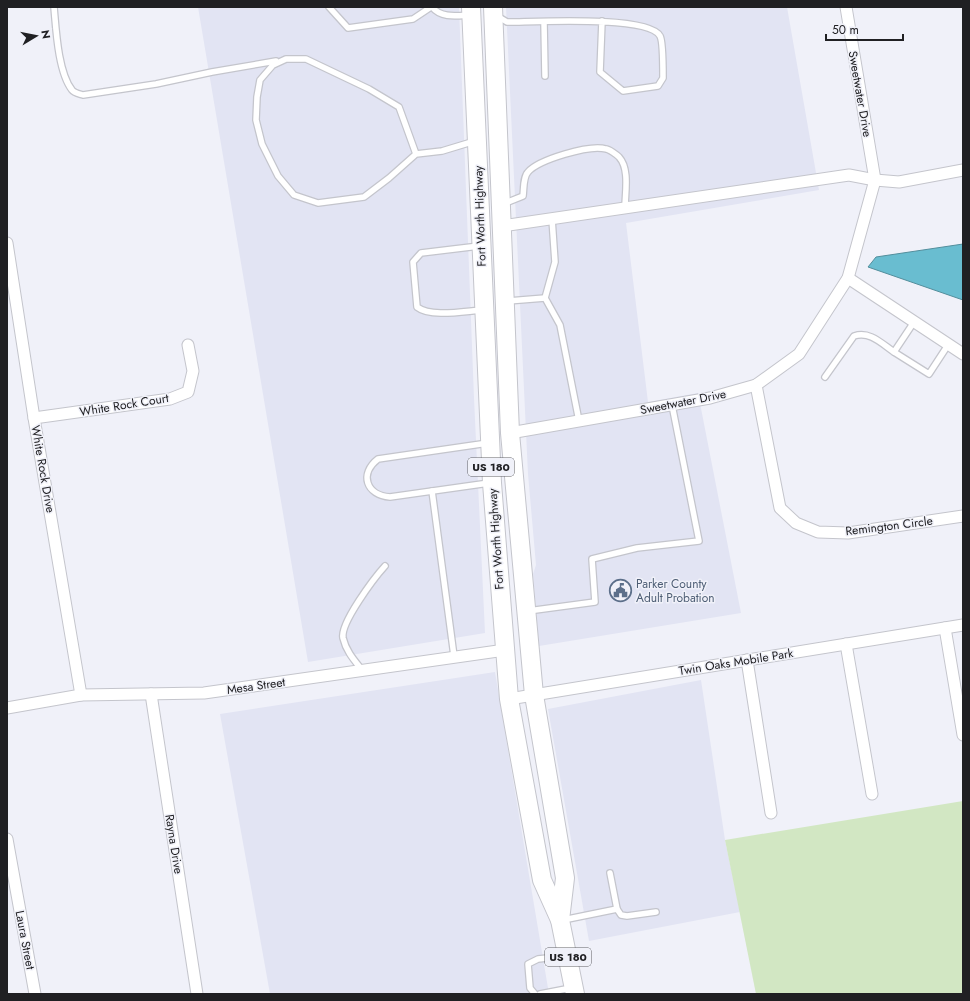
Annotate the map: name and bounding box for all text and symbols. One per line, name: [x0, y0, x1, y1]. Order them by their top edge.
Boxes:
north arrow: [16, 16, 56, 56]
scale bar: [826, 16, 903, 42]
text: 50 m: [832, 21, 859, 39]
text: N: [37, 29, 54, 40]
street label: Sweetwater Drive: [844, 50, 876, 138]
street label: Fort Worth Highway: [469, 164, 491, 267]
street label: Sweetwater Drive: [638, 385, 728, 419]
street label: White Rock Court: [78, 389, 170, 421]
street label: White Rock Drive: [26, 424, 60, 514]
road number: US 180: [468, 458, 514, 476]
street label: Fort Worth Highway: [483, 487, 509, 590]
street label: Remington Circle: [844, 512, 934, 540]
place label: Parker County Adult Probation: [636, 575, 715, 607]
public building icon: Parker County Adult Probation: [608, 578, 634, 604]
street label: Twin Oaks Mobile Park: [678, 644, 795, 680]
street label: Mesa Street: [226, 673, 286, 699]
street label: Rayna Drive: [160, 813, 188, 875]
street label: Laura Street: [10, 909, 40, 971]
road number: US 180: [545, 948, 591, 966]

